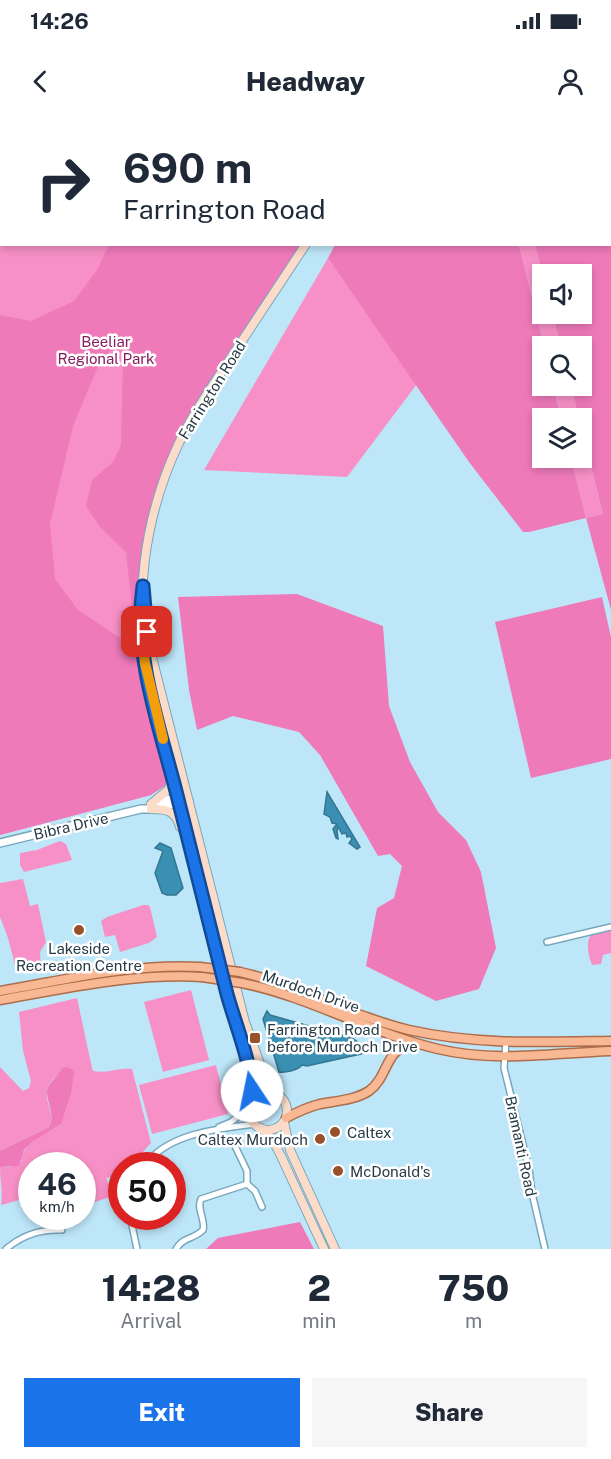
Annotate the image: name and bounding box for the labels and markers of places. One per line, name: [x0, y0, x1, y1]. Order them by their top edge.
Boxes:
pin: [121, 606, 172, 657]
marker: Lakeside Recreation Centre: [72, 923, 86, 937]
place label: Lakeside Recreation Centre: [16, 940, 142, 974]
place label: Farrington Road before Murdoch Drive: [267, 1021, 418, 1055]
marker: Farrington Road before Murdoch Drive: [248, 1031, 262, 1045]
place label: Caltex: [347, 1124, 392, 1141]
marker: Caltex: [328, 1125, 342, 1139]
place label: Caltex Murdoch: [198, 1131, 308, 1148]
marker: Caltex Murdoch: [313, 1132, 327, 1146]
place label: McDonald's: [350, 1163, 430, 1180]
marker: McDonald's: [331, 1164, 345, 1178]

